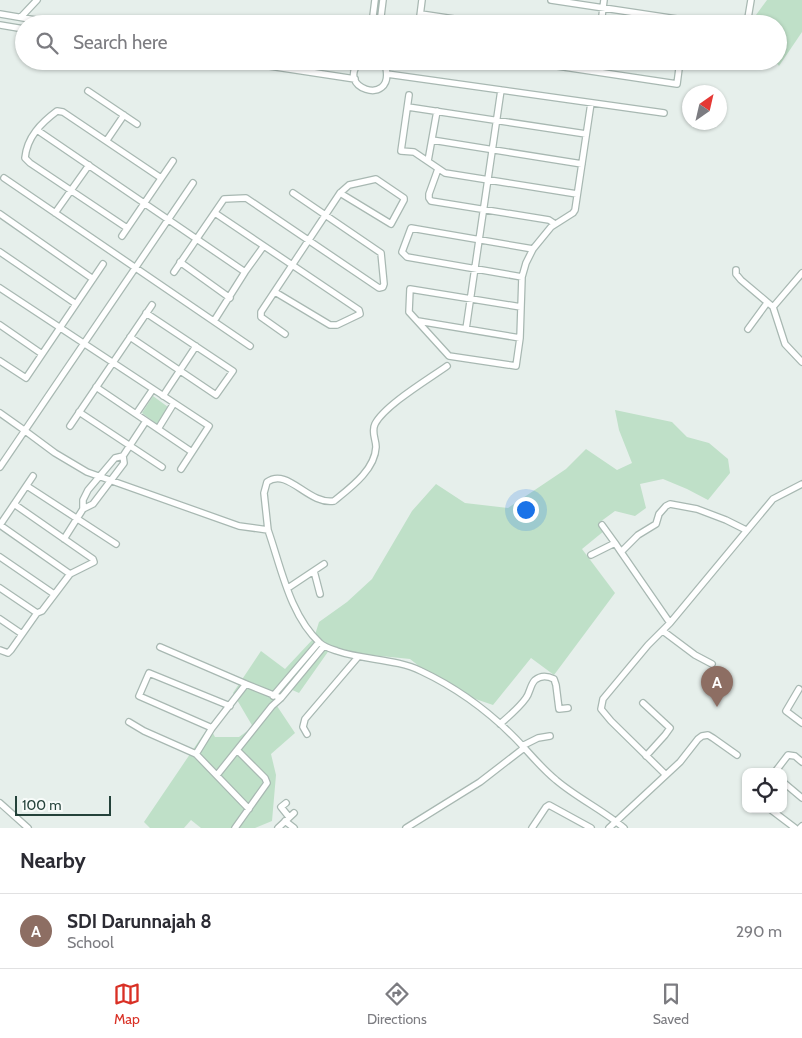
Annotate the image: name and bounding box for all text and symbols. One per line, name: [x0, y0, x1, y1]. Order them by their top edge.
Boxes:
search box: [15, 15, 787, 70]
icon: search: [33, 29, 61, 57]
text: Search here: [73, 31, 167, 54]
north arrow: [682, 85, 727, 130]
your location: [513, 497, 539, 523]
pin: A: [701, 666, 733, 707]
map controls: [742, 768, 787, 813]
button: locate: [742, 768, 787, 813]
scale bar: [15, 793, 111, 816]
text: 100 m: [22, 796, 62, 814]
text: Nearby: [20, 848, 86, 873]
text: SDI Darunnajah 8: [67, 910, 212, 933]
text: A: [31, 922, 41, 941]
text: 290 m: [736, 922, 782, 941]
text: School: [67, 933, 114, 952]
tab: Map: [113, 980, 141, 1028]
tab: Directions: [367, 980, 427, 1028]
tab: Saved: [653, 980, 689, 1028]

